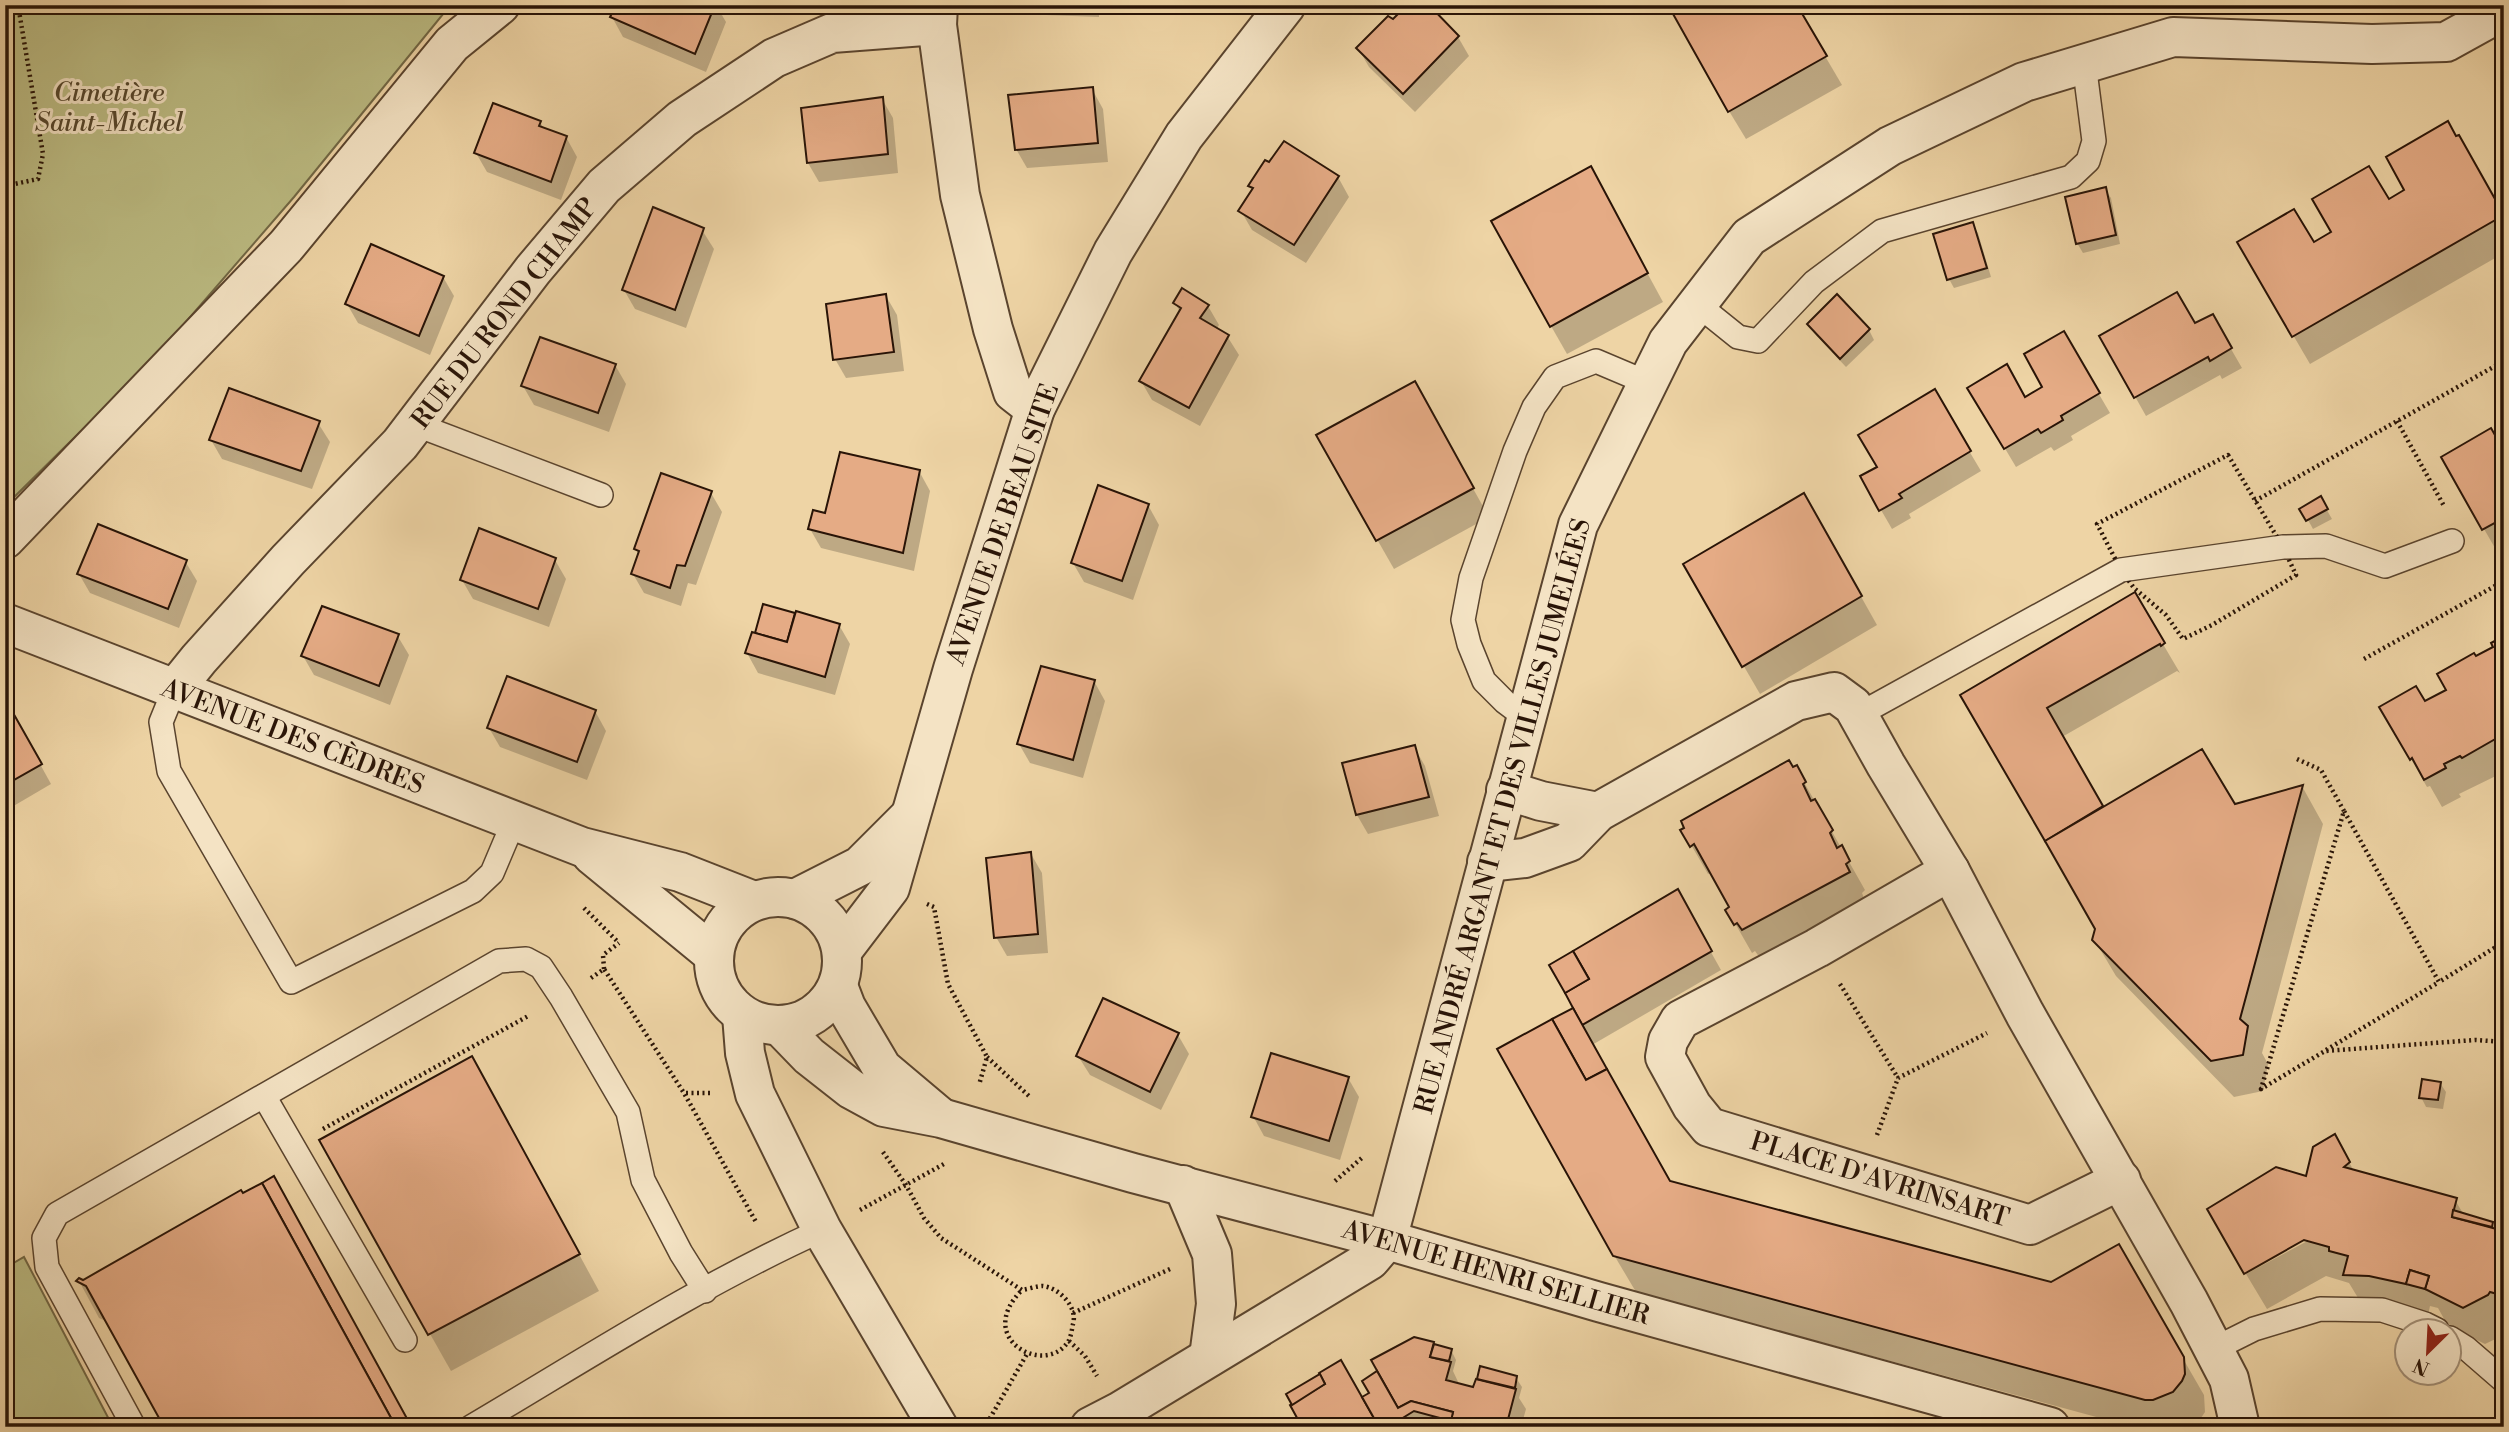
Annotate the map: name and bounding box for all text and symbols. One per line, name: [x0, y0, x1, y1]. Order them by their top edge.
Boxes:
park label: Cimetière Saint-Michel: [35, 77, 184, 139]
street label: RUE DU ROND CHAMP: [405, 192, 605, 435]
street label: AVENUE DE BEAU SITE: [939, 380, 1066, 670]
street label: RUE ANDRÉ ARGANT ET DES VILLES JUMELÉES: [1406, 515, 1598, 1117]
street label: AVENUE DES CÈDRES: [156, 670, 429, 802]
street label: PLACE D'AVRINSART: [1746, 1125, 2013, 1235]
street label: AVENUE HENRI SELLIER: [1338, 1214, 1654, 1332]
north arrow: [2394, 1316, 2464, 1386]
text: N: [2410, 1353, 2433, 1381]

